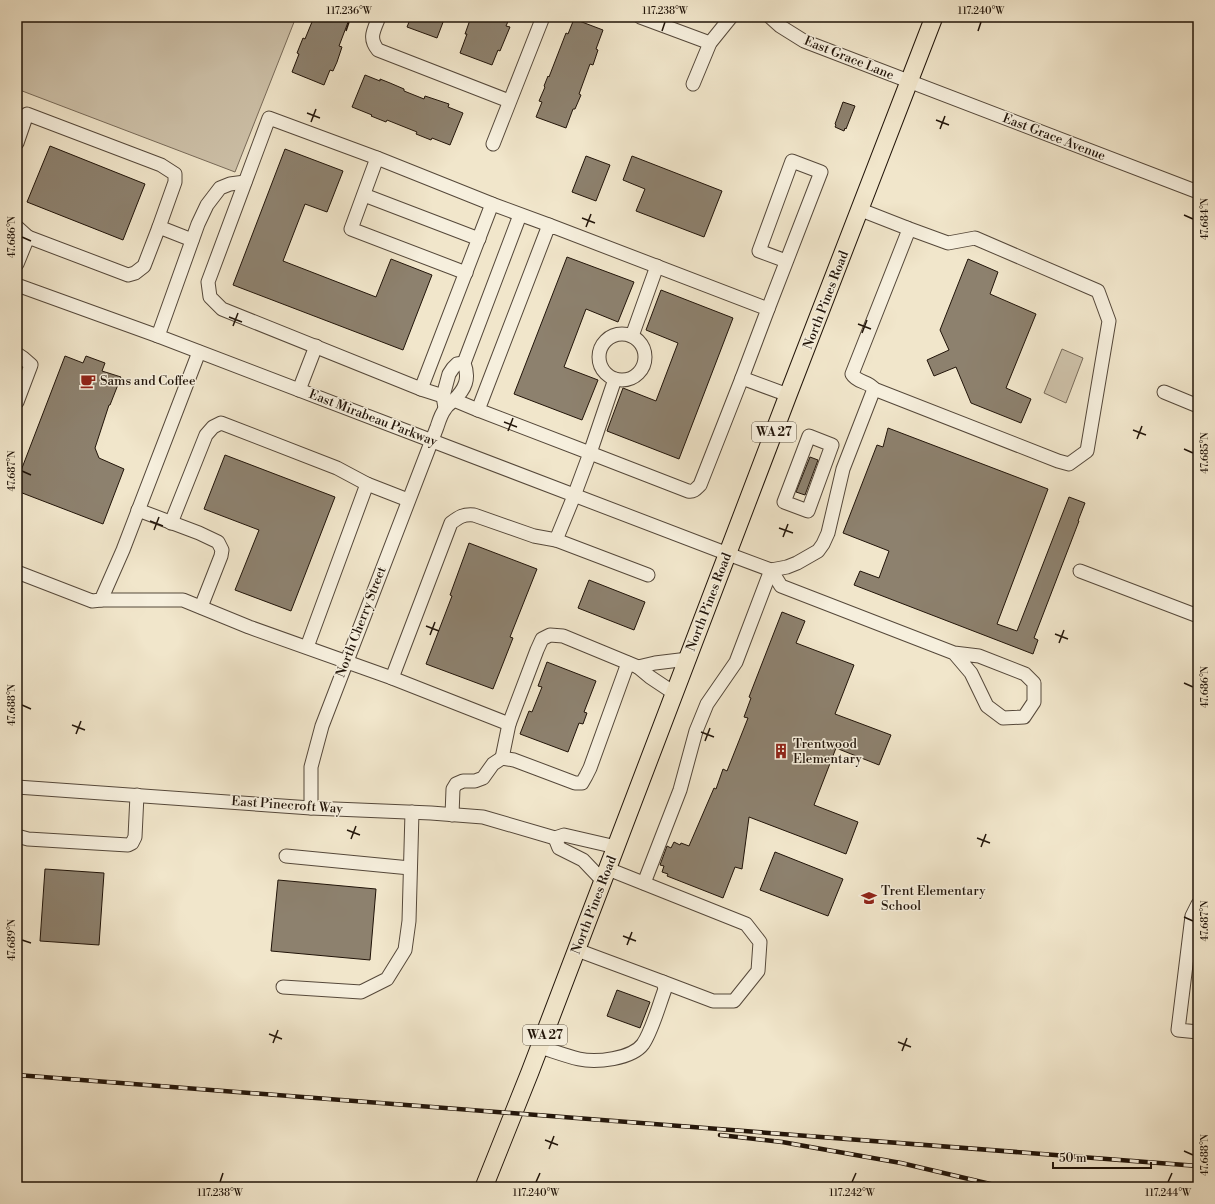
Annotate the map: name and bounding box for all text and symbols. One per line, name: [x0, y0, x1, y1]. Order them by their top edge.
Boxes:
text: 117.236°W: [326, 5, 373, 17]
text: 117.238°W: [642, 5, 689, 17]
text: 117.240°W: [958, 5, 1005, 17]
street label: East Grace Lane: [802, 33, 897, 83]
street label: East Grace Avenue: [1000, 110, 1108, 164]
text: 47.684°N: [1199, 197, 1211, 240]
text: 47.686°N: [6, 215, 18, 258]
street label: North Pines Road: [800, 248, 852, 351]
cafe icon: Sams and Coffee: [79, 372, 97, 390]
place label: Sams and Coffee: [100, 373, 196, 389]
street label: East Mirabeau Parkway: [307, 386, 440, 450]
road number: WA 27: [752, 422, 796, 442]
text: 47.685°N: [1199, 432, 1211, 474]
text: 47.687°N: [6, 450, 18, 491]
street label: North Pines Road: [683, 550, 735, 653]
street label: North Cherry Street: [332, 564, 390, 680]
text: 47.686°N: [1199, 665, 1211, 708]
text: 47.688°N: [6, 683, 18, 726]
place label: Trentwood Elementary: [793, 736, 863, 767]
building icon: Trentwood Elementary: [772, 742, 790, 760]
street label: East Pinecroft Way: [231, 793, 344, 817]
street label: North Pines Road: [568, 853, 620, 956]
place label: Trent Elementary School: [881, 883, 986, 914]
school or university icon: Trent Elementary School: [860, 889, 878, 907]
text: 47.687°N: [1199, 900, 1211, 941]
text: 47.689°N: [6, 918, 18, 961]
road number: WA 27: [523, 1025, 567, 1045]
text: 47.688°N: [1199, 1133, 1211, 1176]
scale bar: [1053, 1144, 1151, 1170]
text: 50 m: [1059, 1151, 1087, 1166]
text: 117.238°W: [197, 1187, 244, 1199]
text: 117.240°W: [513, 1187, 560, 1199]
text: 117.242°W: [829, 1187, 876, 1199]
text: 117.244°W: [1145, 1187, 1192, 1199]

